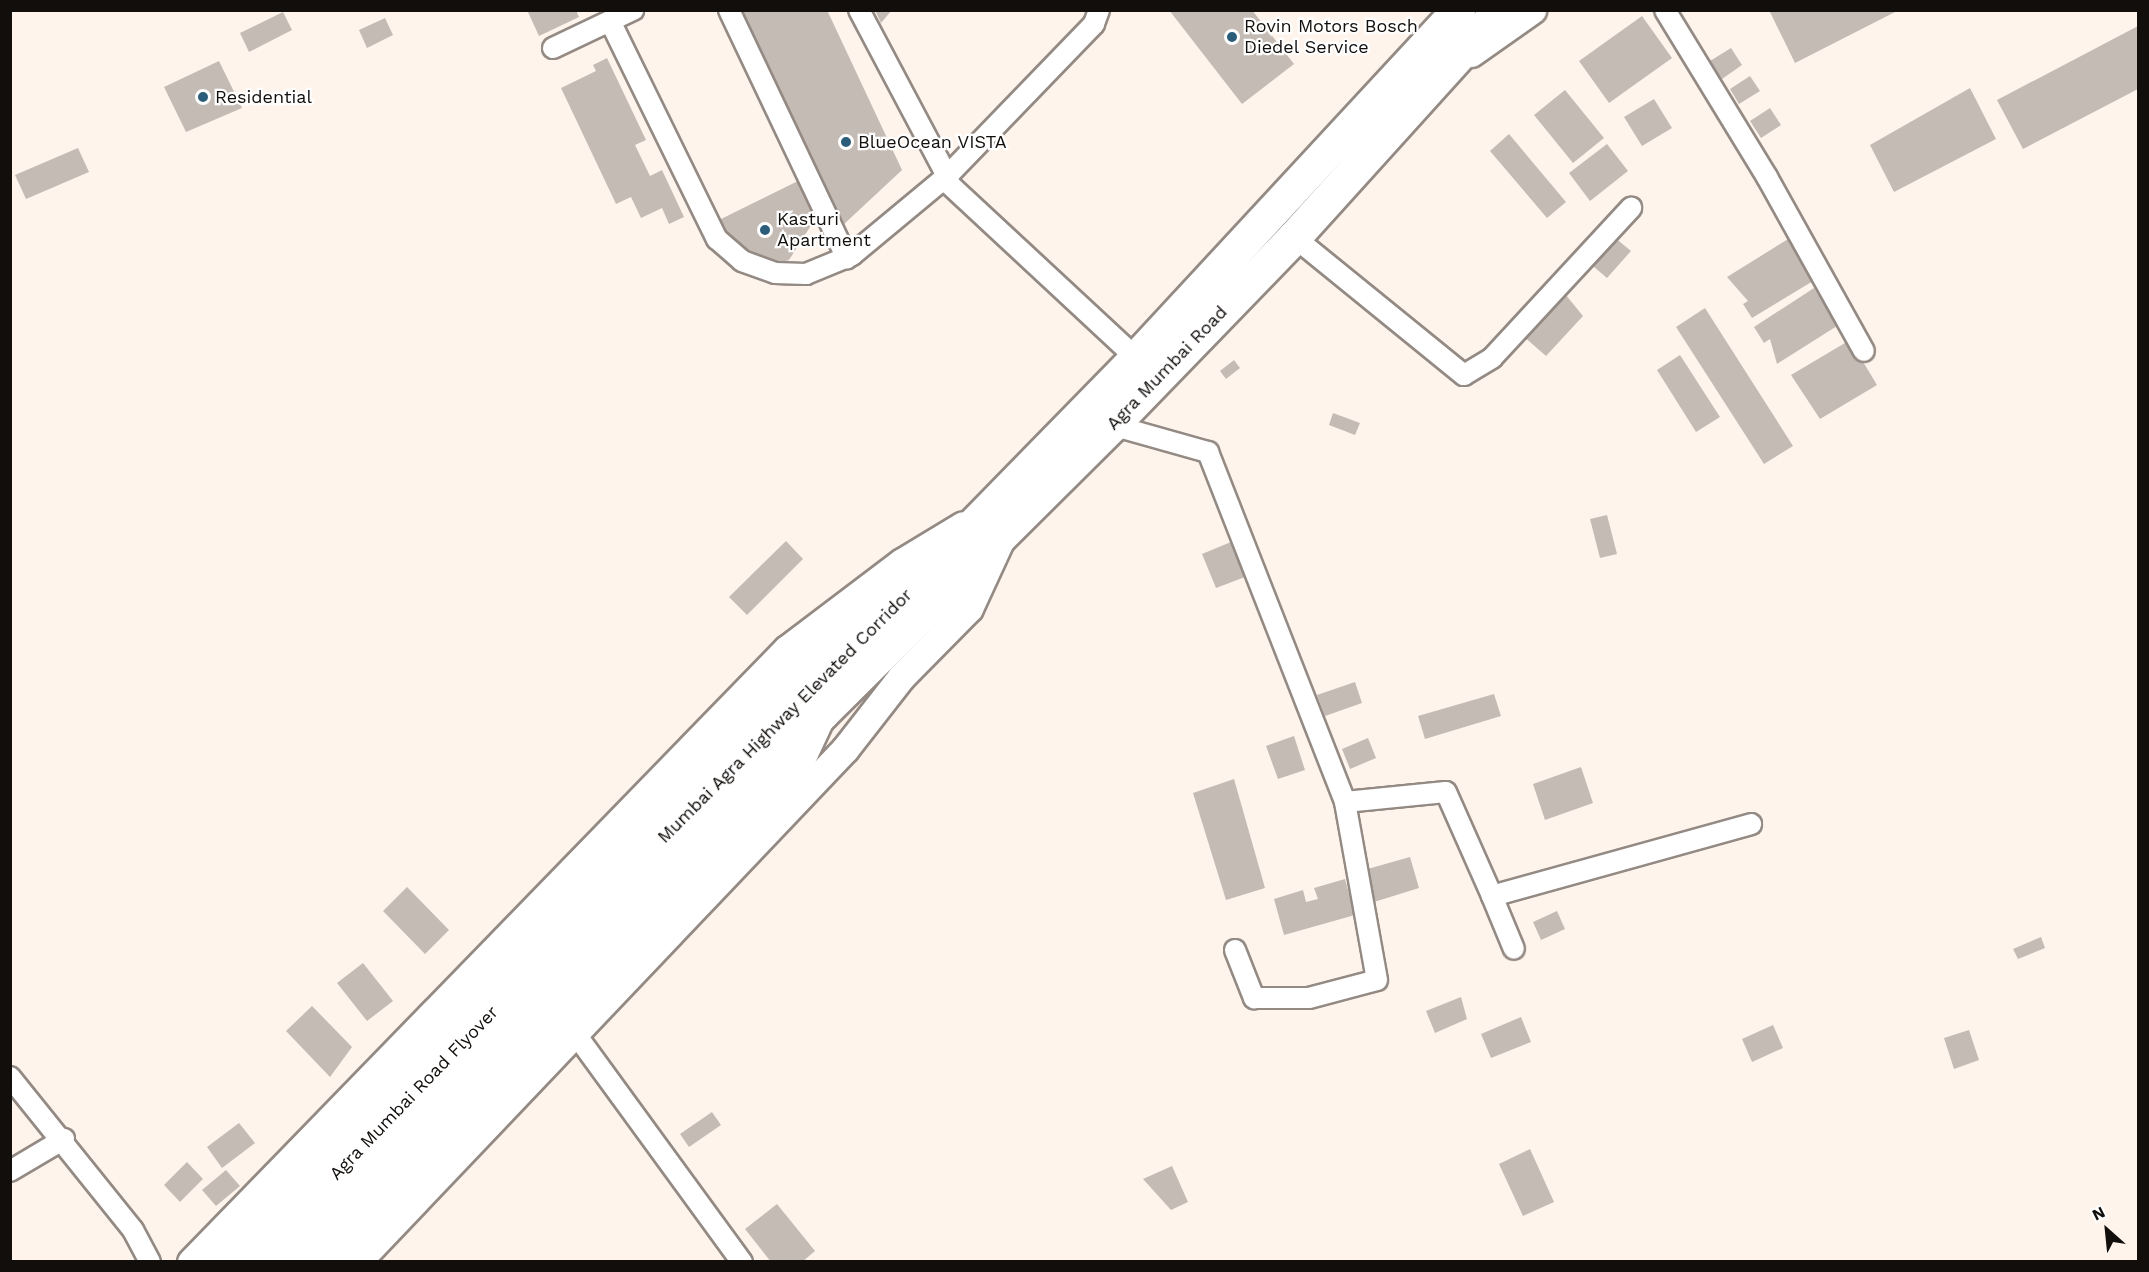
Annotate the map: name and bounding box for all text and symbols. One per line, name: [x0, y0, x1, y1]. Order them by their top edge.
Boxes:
place label: Rovin Motors Bosch Diedel Service: [1244, 16, 1418, 58]
marker: Rovin Motors Bosch Diedel Service: [1225, 30, 1239, 44]
place label: Residential: [215, 86, 312, 108]
marker: Residential: [196, 90, 210, 104]
place label: BlueOcean VISTA: [858, 131, 1007, 153]
marker: BlueOcean VISTA: [839, 135, 853, 149]
place label: Kasturi Apartment: [777, 209, 871, 252]
marker: Kasturi Apartment: [758, 223, 772, 237]
street label: Agra Mumbai Road: [1102, 301, 1232, 435]
street label: Mumbai Agra Highway Elevated Corridor: [653, 584, 917, 848]
street label: Agra Mumbai Road Flyover: [325, 1001, 503, 1185]
north arrow: [2077, 1200, 2137, 1260]
text: N: [2089, 1202, 2108, 1225]

